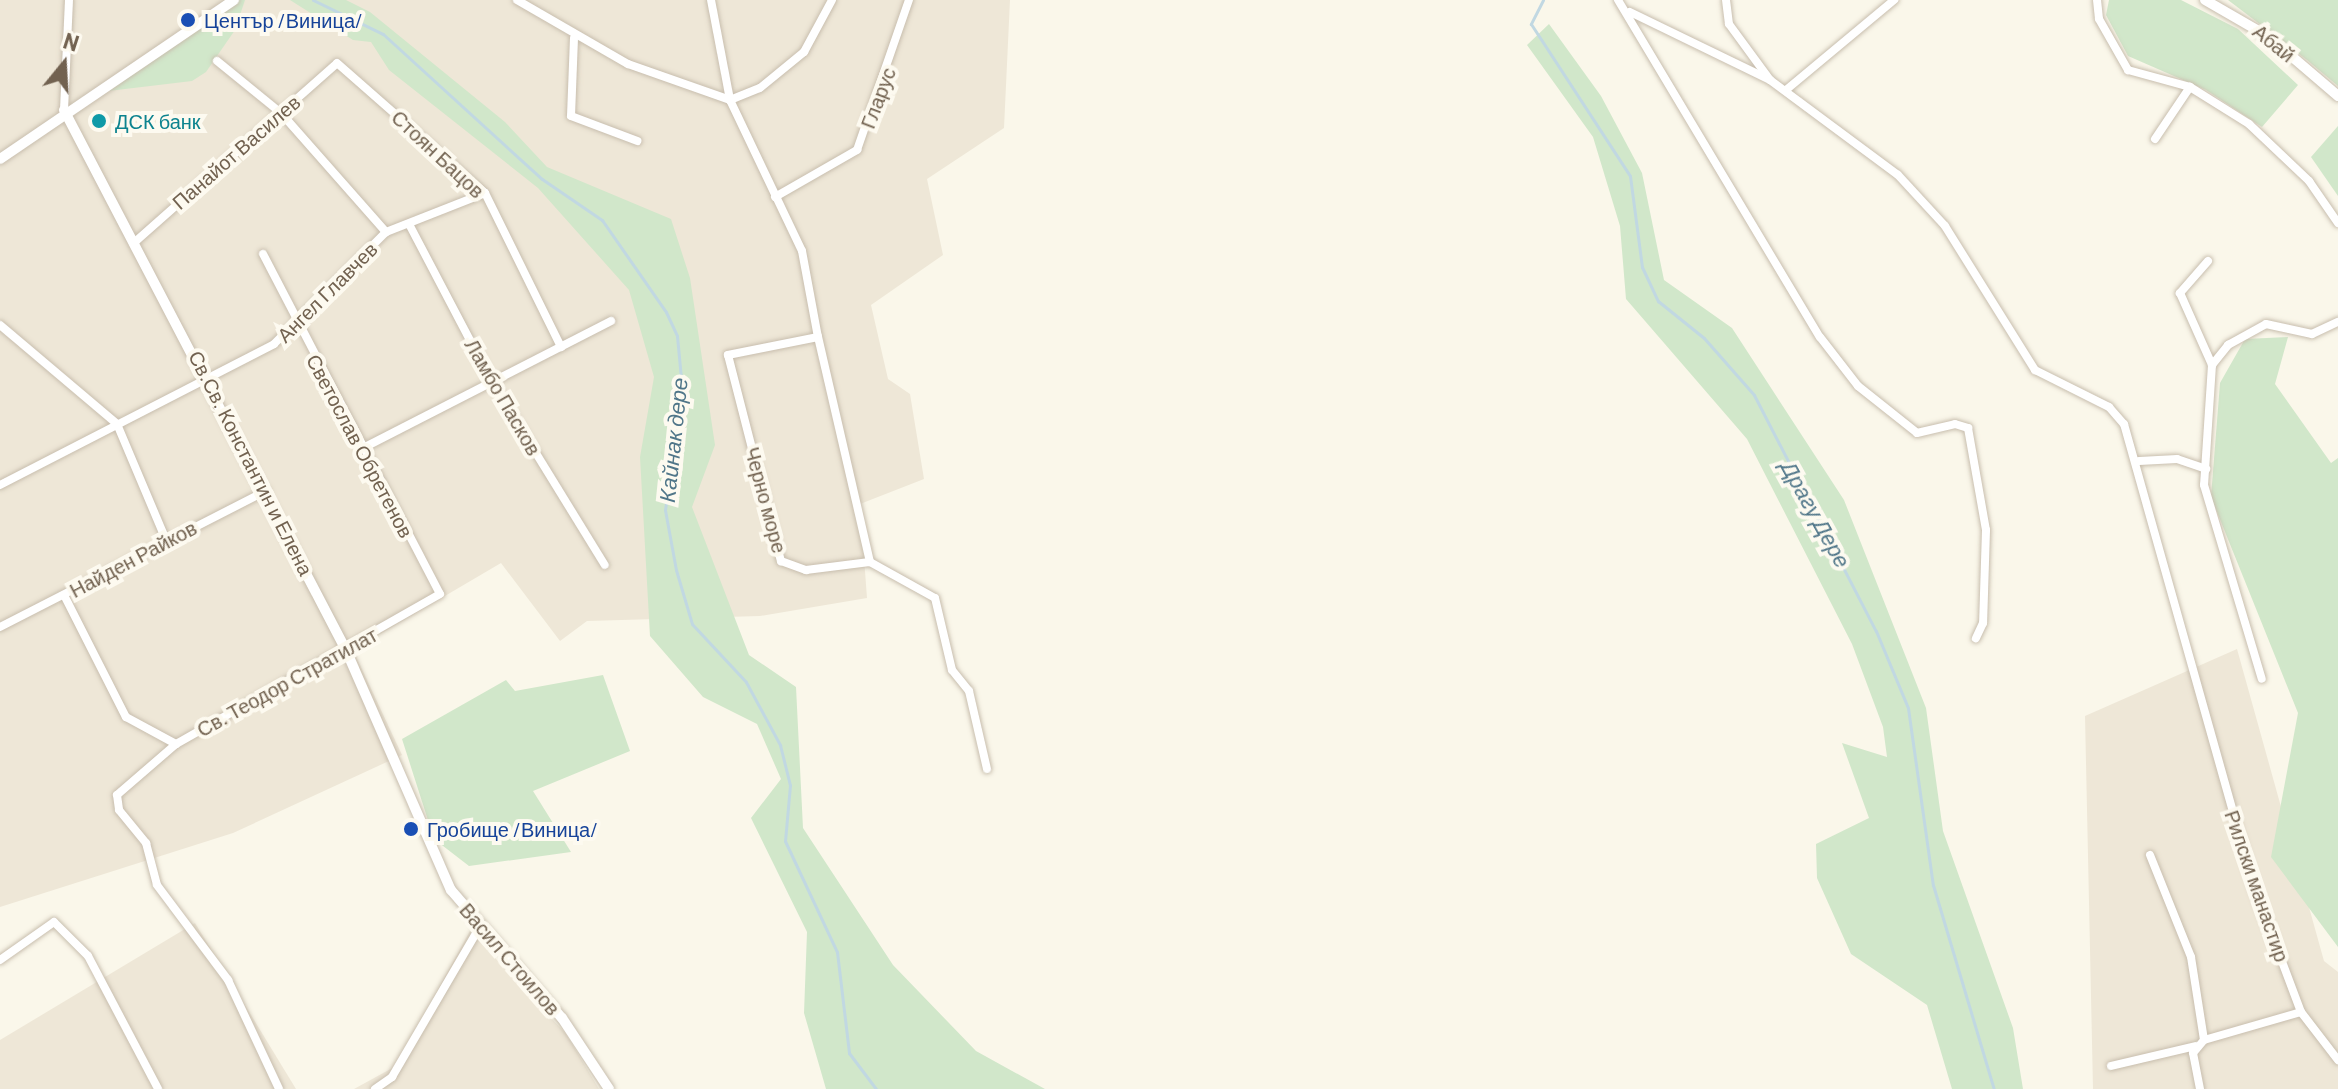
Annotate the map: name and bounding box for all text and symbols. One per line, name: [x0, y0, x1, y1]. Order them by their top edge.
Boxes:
place label: Център /Виница/: [204, 8, 363, 32]
marker: Център /Виница/: [179, 11, 197, 29]
street label: Абай: [2248, 19, 2300, 67]
north arrow: [24, 24, 104, 104]
text: N: [60, 27, 82, 56]
street label: Гларус: [855, 64, 901, 132]
street label: Панайот Василев: [167, 90, 305, 214]
street label: Стоян Бацов: [387, 105, 489, 203]
place label: ДСК банк: [115, 109, 201, 133]
marker: ДСК банк: [90, 112, 108, 130]
street label: Ангел Главчев: [272, 237, 382, 347]
street label: Ламбо Пасков: [460, 334, 546, 460]
street label: Св.Св. Константин и Елена: [184, 347, 318, 579]
street label: Светослав Обретенов: [301, 350, 419, 542]
water label: Кайнак дере: [653, 376, 693, 504]
street label: Черно море: [740, 444, 792, 556]
water label: Драгу Дере: [1776, 456, 1856, 572]
street label: Найден Райков: [65, 515, 201, 603]
street label: Св. Теодор Стратилат: [193, 622, 381, 742]
street label: Рилски манастир: [2220, 807, 2294, 965]
place label: Гробище /Виница/: [427, 817, 598, 841]
marker: Гробище /Виница/: [402, 820, 420, 838]
street label: Васил Стоилов: [455, 898, 565, 1020]

